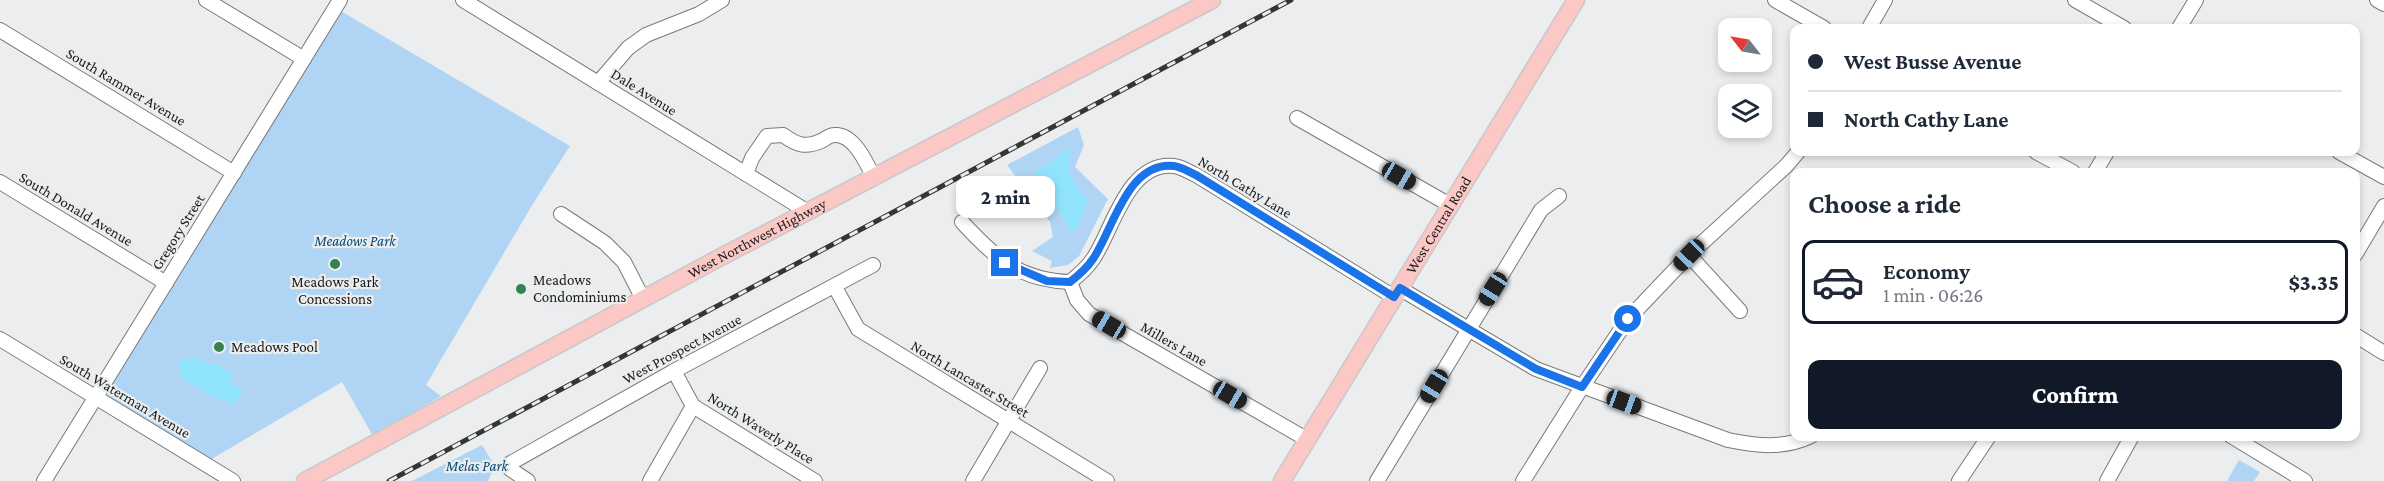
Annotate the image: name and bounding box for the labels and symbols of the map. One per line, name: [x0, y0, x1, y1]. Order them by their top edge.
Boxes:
north arrow: [1718, 18, 1772, 72]
street label: South Rammer Avenue: [63, 45, 189, 129]
street label: Dale Avenue: [608, 65, 680, 119]
street label: North Cathy Lane: [1195, 153, 1295, 222]
car: [1379, 159, 1419, 193]
street label: South Donald Avenue: [16, 169, 136, 249]
street label: West Central Road: [1403, 173, 1474, 277]
callout: 2 min: [956, 176, 1054, 218]
street label: Gregory Street: [148, 190, 209, 273]
street label: West Northwest Highway: [685, 195, 829, 281]
park label: Meadows Park: [313, 233, 397, 249]
car: [1670, 236, 1708, 274]
route end: [991, 249, 1018, 276]
marker: Meadows Park Concessions: [328, 257, 342, 271]
car: [1476, 269, 1510, 309]
place label: Meadows Condominiums: [533, 272, 627, 305]
place label: Meadows Park Concessions: [291, 274, 380, 307]
marker: Meadows Condominiums: [514, 282, 528, 296]
route start: [1614, 305, 1641, 332]
car: [1089, 308, 1129, 342]
street label: West Prospect Avenue: [620, 311, 745, 388]
street label: Millers Lane: [1138, 319, 1210, 370]
street label: North Lancaster Street: [908, 337, 1033, 421]
place label: Meadows Pool: [231, 339, 318, 355]
marker: Meadows Pool: [212, 340, 226, 354]
street label: South Waterman Avenue: [57, 351, 193, 441]
car: [1417, 366, 1451, 406]
car: [1210, 378, 1250, 412]
car: [1604, 387, 1644, 417]
street label: North Waverly Place: [705, 389, 817, 468]
park label: Melas Park: [445, 458, 510, 474]

